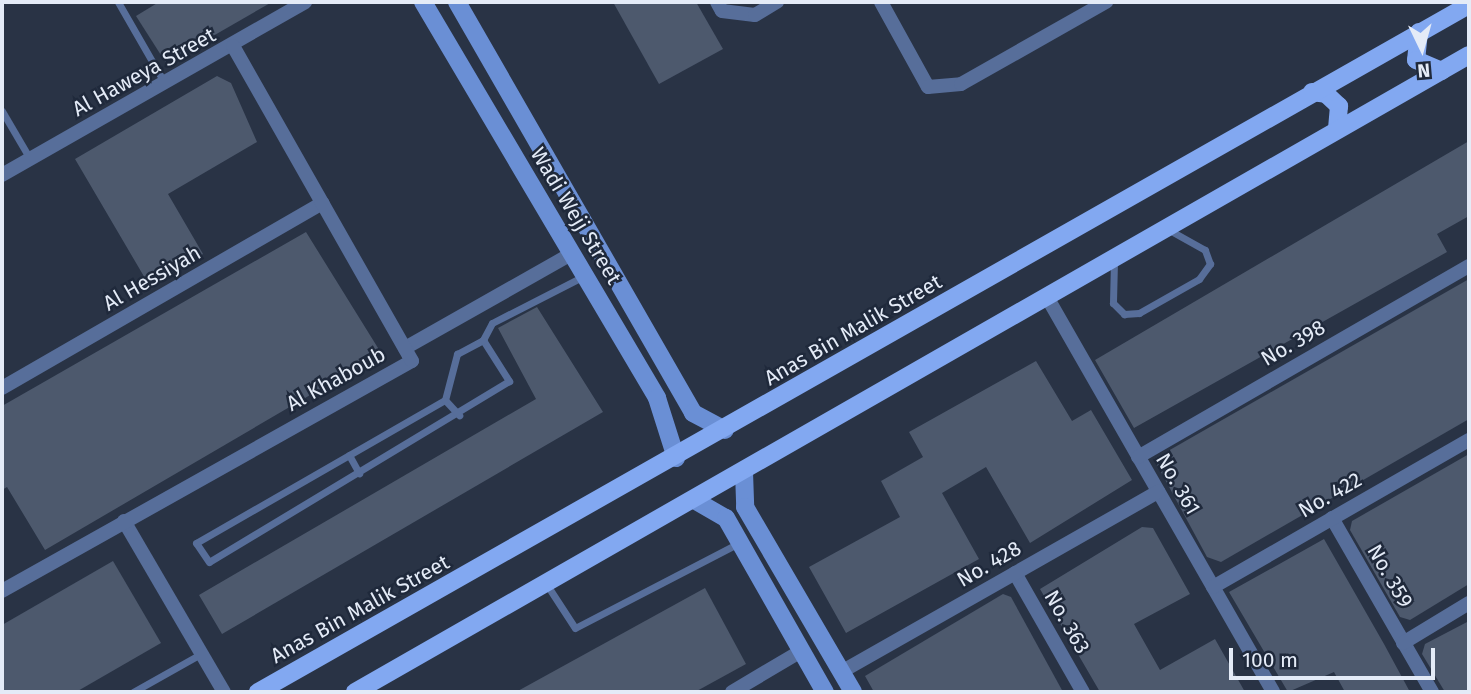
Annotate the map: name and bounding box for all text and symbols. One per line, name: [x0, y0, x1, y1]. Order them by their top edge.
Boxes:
north arrow: [1387, 14, 1457, 84]
street label: Al Haweya Street: [68, 22, 220, 122]
text: N: [1417, 58, 1431, 82]
street label: Wadi Wejj Street: [525, 143, 627, 289]
street label: Al Hessiyah: [99, 240, 205, 316]
street label: Anas Bin Malik Street: [760, 269, 946, 391]
street label: No. 398: [1256, 315, 1330, 371]
street label: Al Khaboub: [282, 341, 390, 417]
street label: No. 361: [1150, 449, 1206, 519]
street label: No. 422: [1294, 467, 1366, 523]
street label: No. 428: [953, 536, 1025, 592]
street label: No. 359: [1362, 540, 1418, 612]
street label: Anas Bin Malik Street: [266, 549, 454, 669]
street label: No. 363: [1039, 586, 1095, 658]
scale bar: [1233, 634, 1440, 678]
text: 100 m: [1242, 647, 1298, 673]

